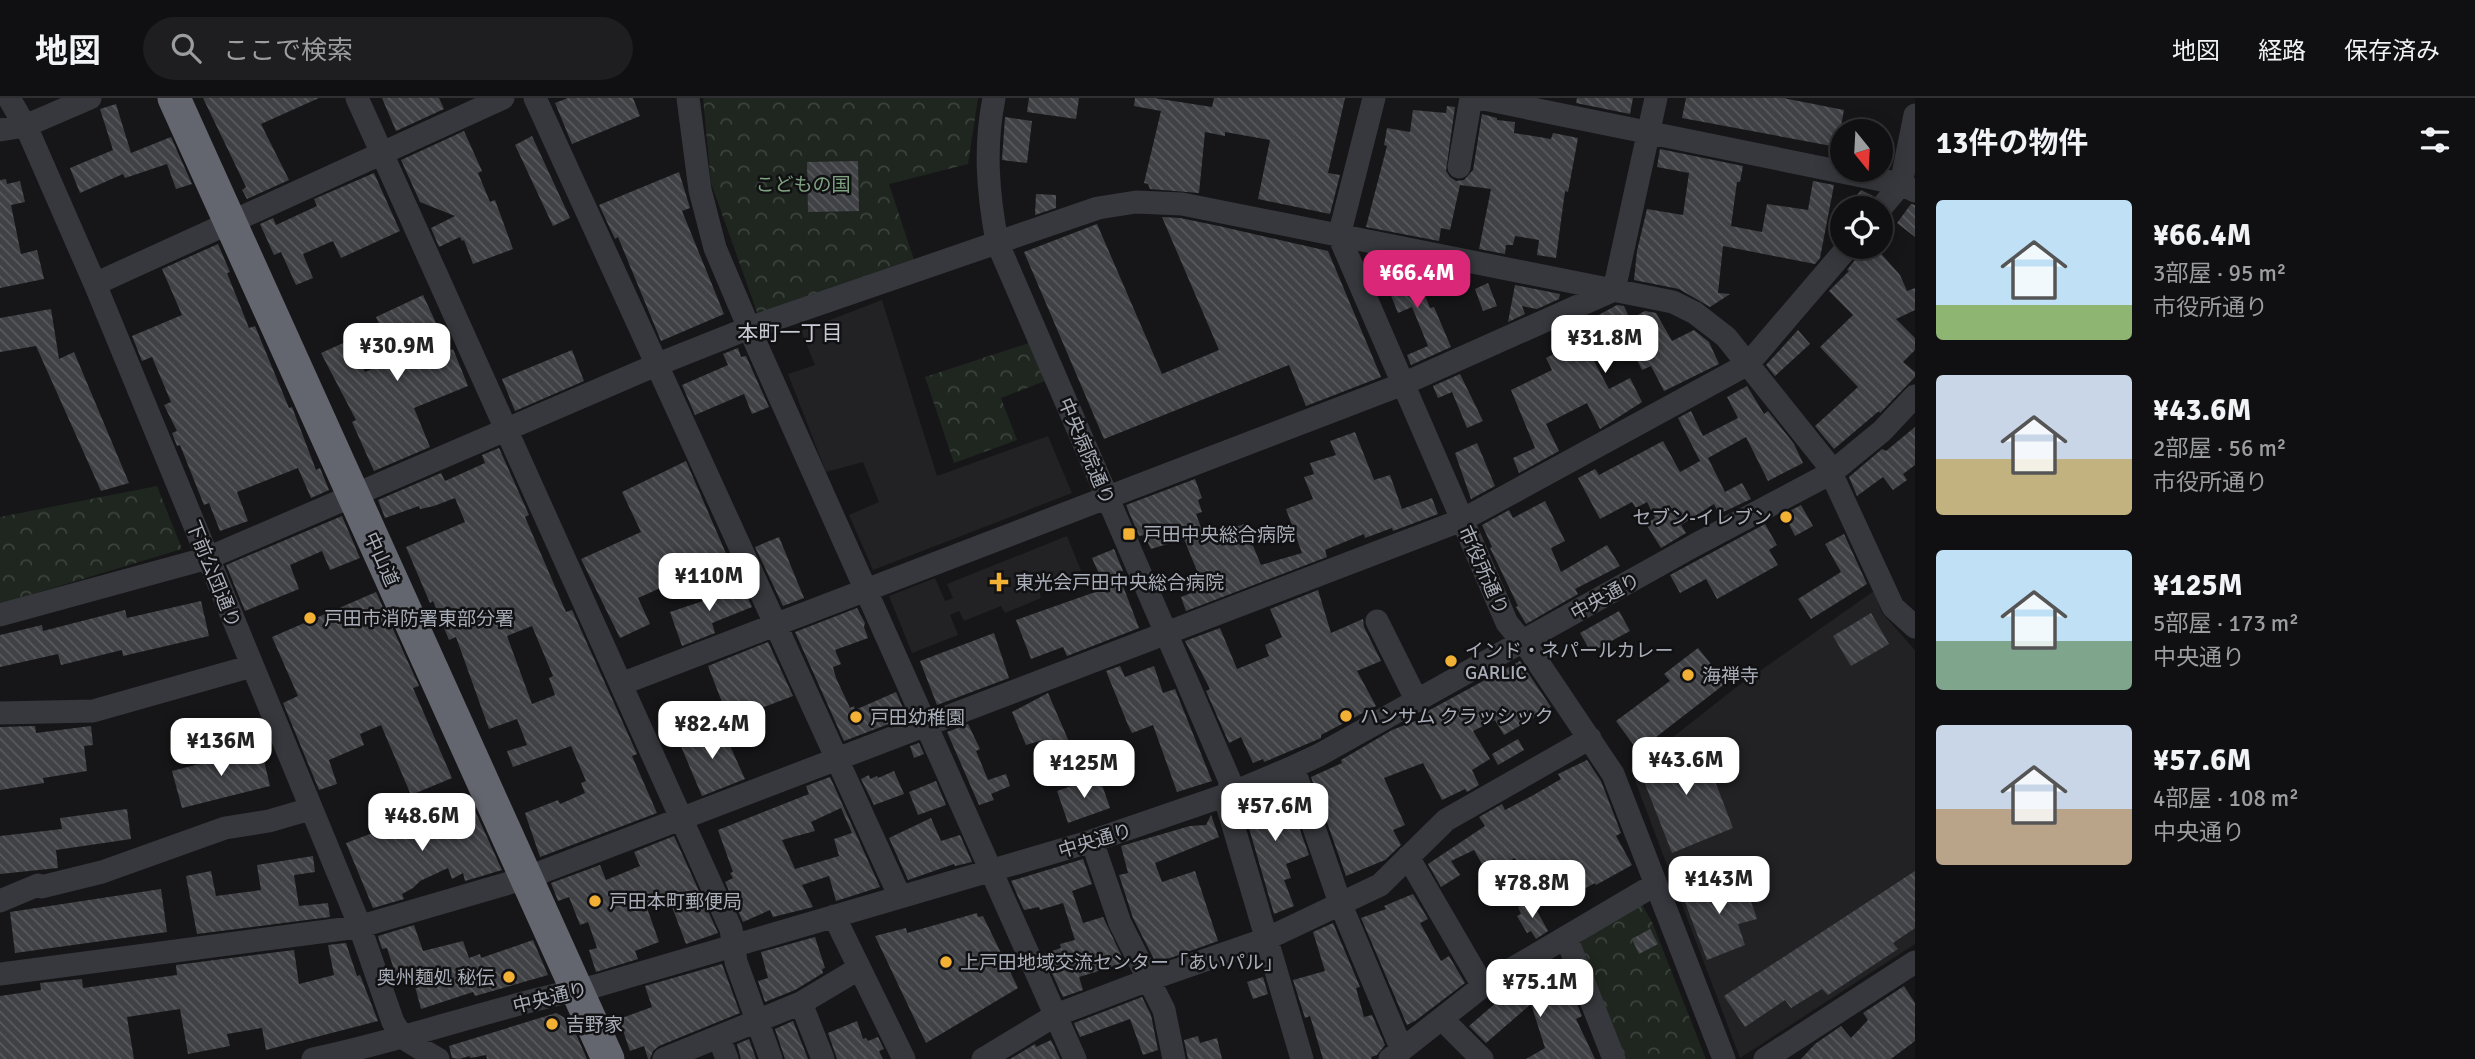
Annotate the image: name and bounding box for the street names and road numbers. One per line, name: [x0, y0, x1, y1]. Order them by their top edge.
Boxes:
street label: 中央病院通り: [1053, 394, 1119, 509]
street label: 下前公団通り: [181, 517, 246, 632]
street label: 市役所通り: [1453, 522, 1513, 619]
street label: 中山道: [359, 528, 404, 590]
street label: 中央通り: [1566, 568, 1645, 626]
street label: 中央通り: [1055, 818, 1135, 864]
street label: 中央通り: [510, 977, 590, 1019]

